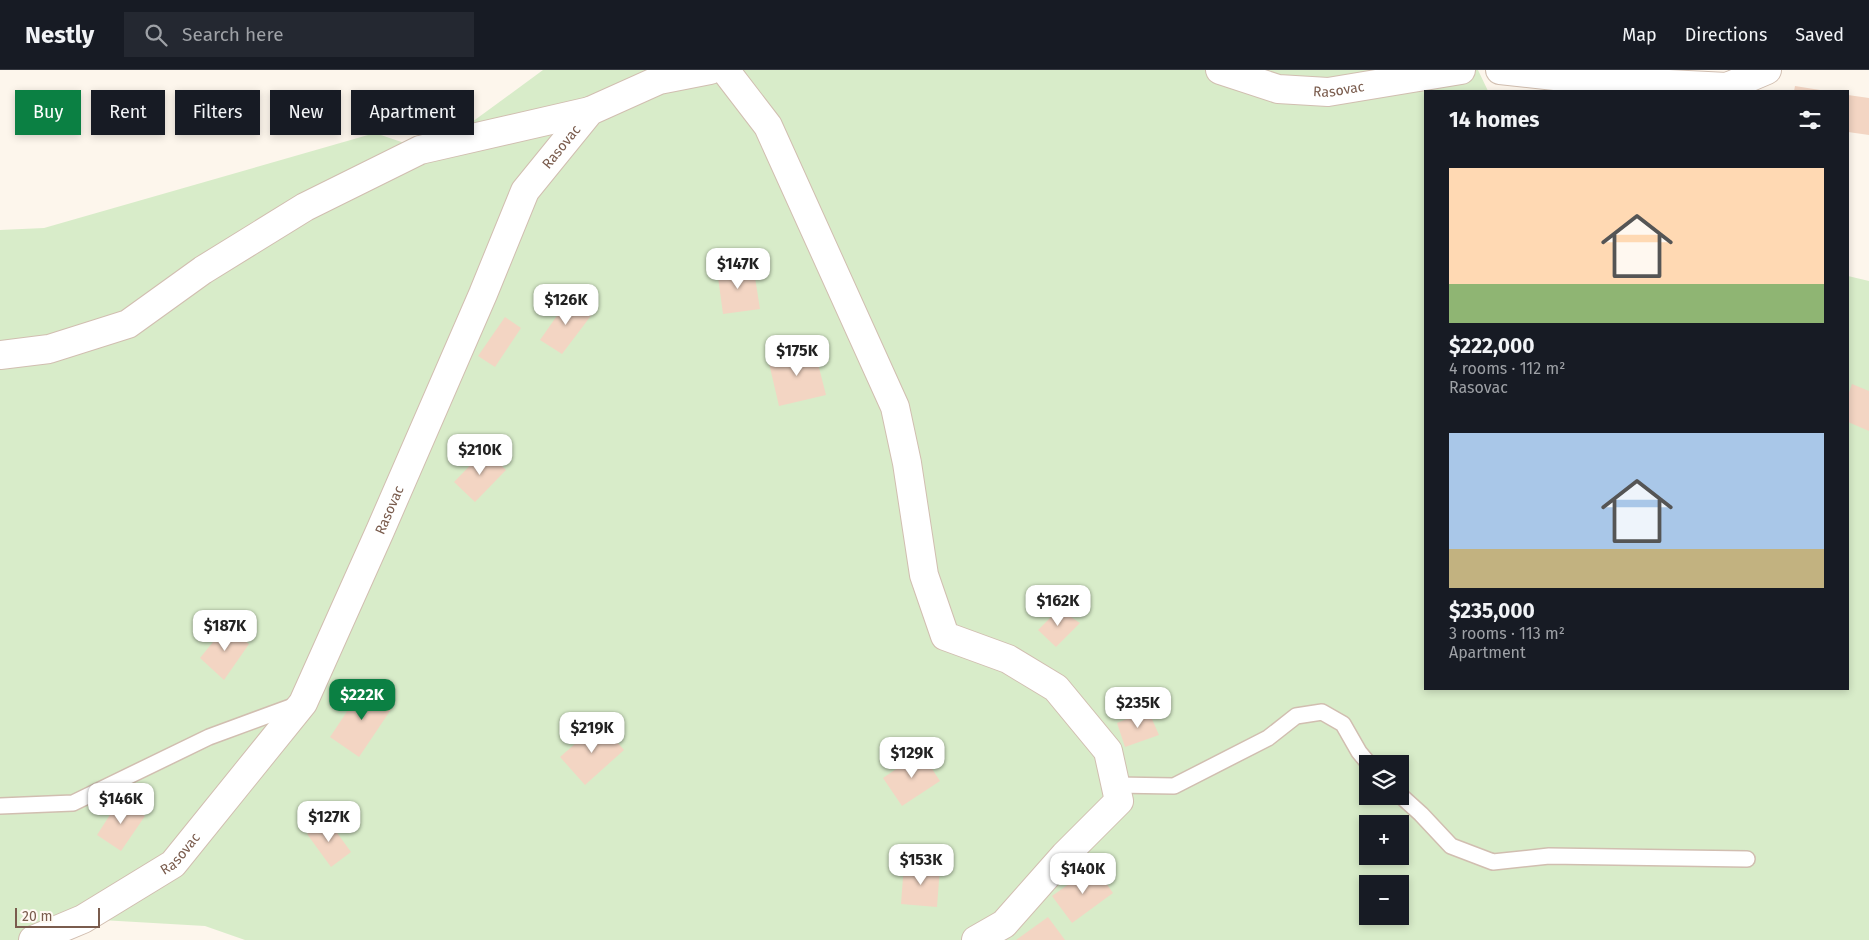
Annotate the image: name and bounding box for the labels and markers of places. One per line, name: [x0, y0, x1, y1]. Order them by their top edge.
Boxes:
pin: $147K: [703, 248, 773, 290]
pin: $126K: [531, 284, 601, 326]
pin: $175K: [762, 334, 832, 377]
pin: $210K: [445, 434, 515, 476]
pin: $162K: [1023, 584, 1093, 627]
pin: $187K: [190, 610, 260, 652]
pin: $222K: [327, 678, 397, 721]
pin: $235K: [1103, 686, 1173, 729]
pin: $219K: [557, 712, 627, 754]
pin: $129K: [877, 736, 947, 779]
pin: $146K: [86, 782, 156, 825]
pin: $127K: [294, 800, 364, 843]
pin: $153K: [886, 844, 956, 886]
pin: $140K: [1048, 852, 1118, 895]

